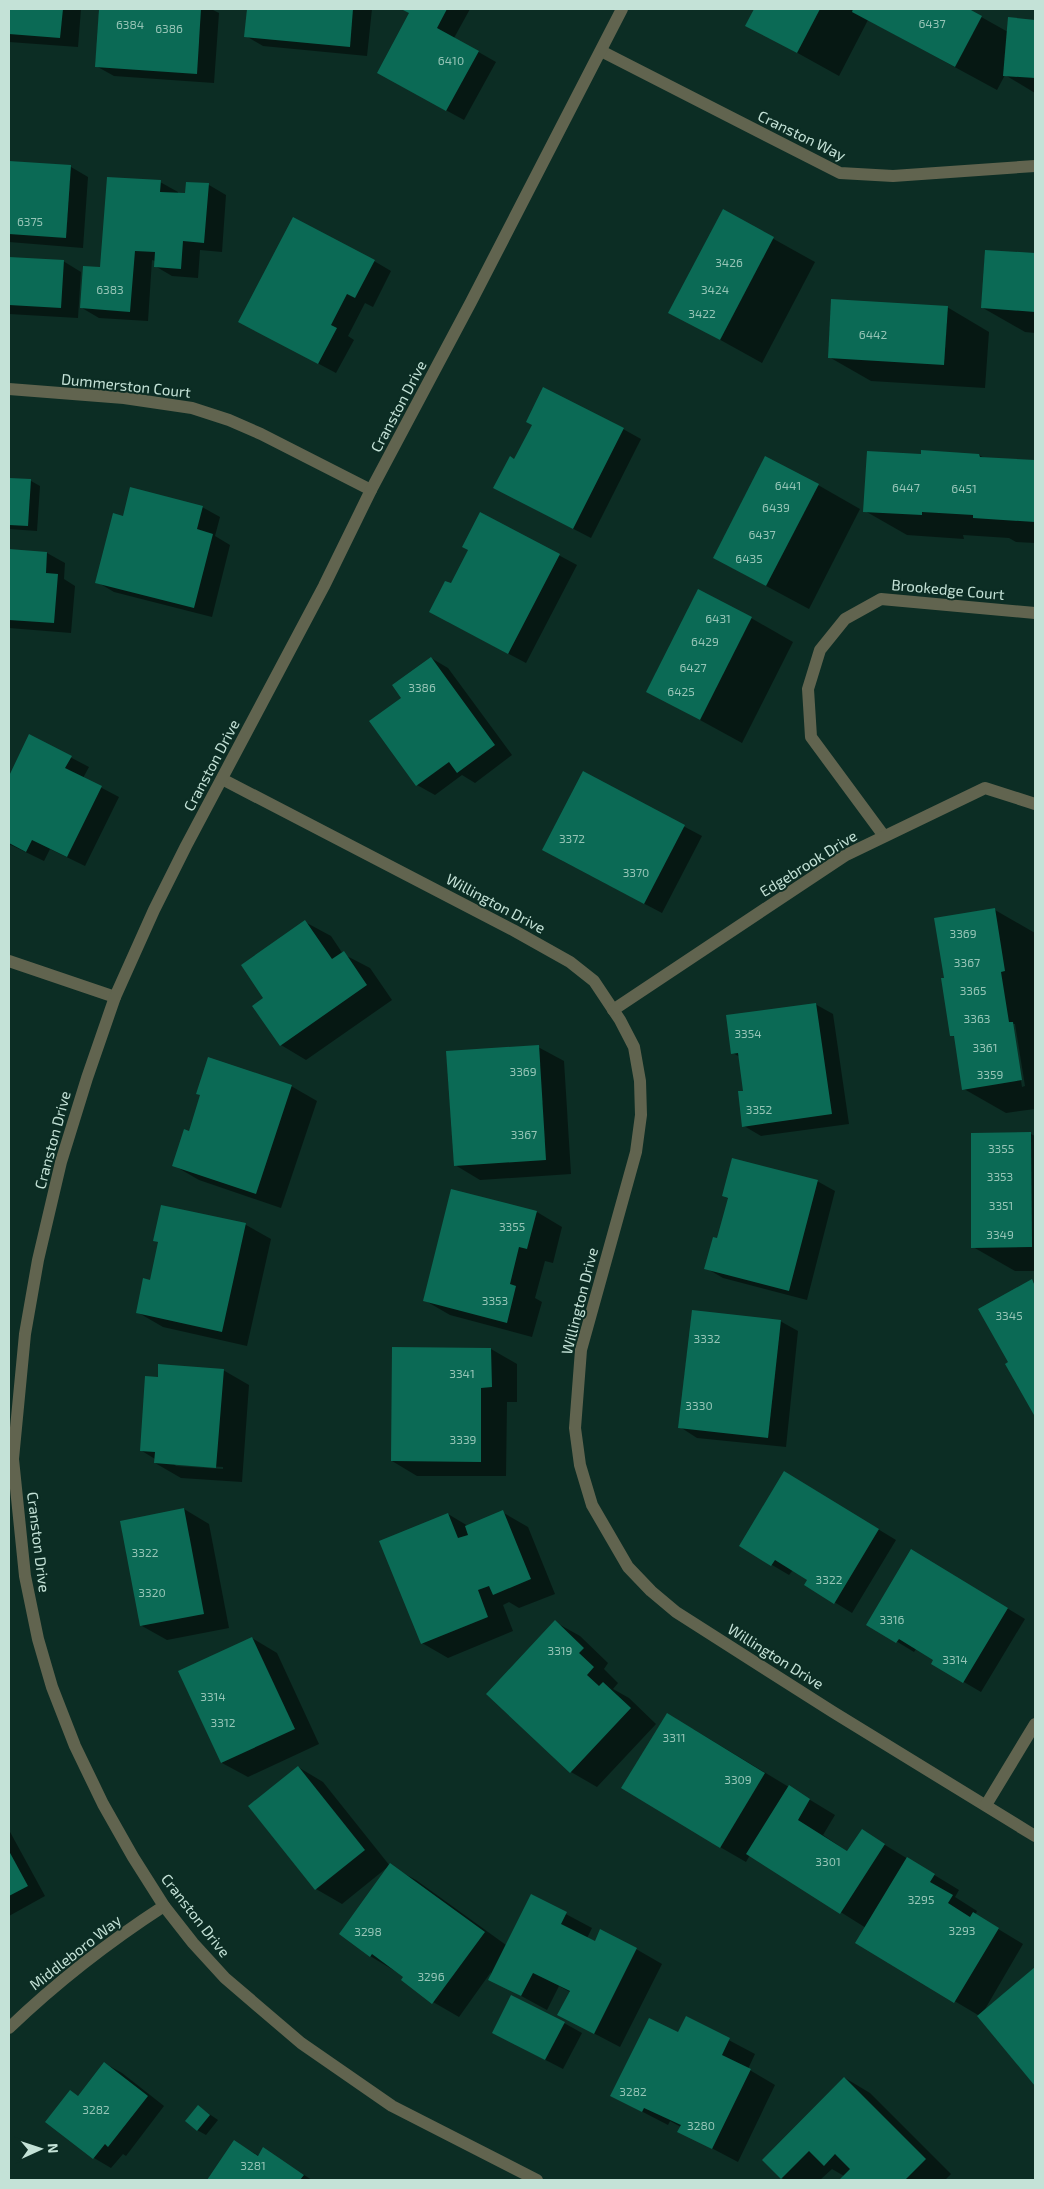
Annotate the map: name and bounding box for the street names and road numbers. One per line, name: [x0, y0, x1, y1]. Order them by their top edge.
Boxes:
street label: Cranston Way: [755, 106, 849, 164]
street label: Cranston Drive: [366, 357, 430, 455]
street label: Dummerston Court: [60, 369, 192, 401]
street label: Brookedge Court: [891, 575, 1005, 603]
street label: Cranston Drive: [179, 716, 243, 814]
street label: Edgebrook Drive: [756, 826, 860, 900]
street label: Willington Drive: [443, 869, 549, 937]
street label: Cranston Drive: [30, 1089, 74, 1191]
street label: Willington Drive: [557, 1246, 601, 1356]
street label: Cranston Drive: [24, 1491, 54, 1593]
street label: Willington Drive: [725, 1619, 827, 1693]
street label: Cranston Drive: [158, 1870, 234, 1960]
street label: Middleboro Way: [26, 1911, 124, 1993]

